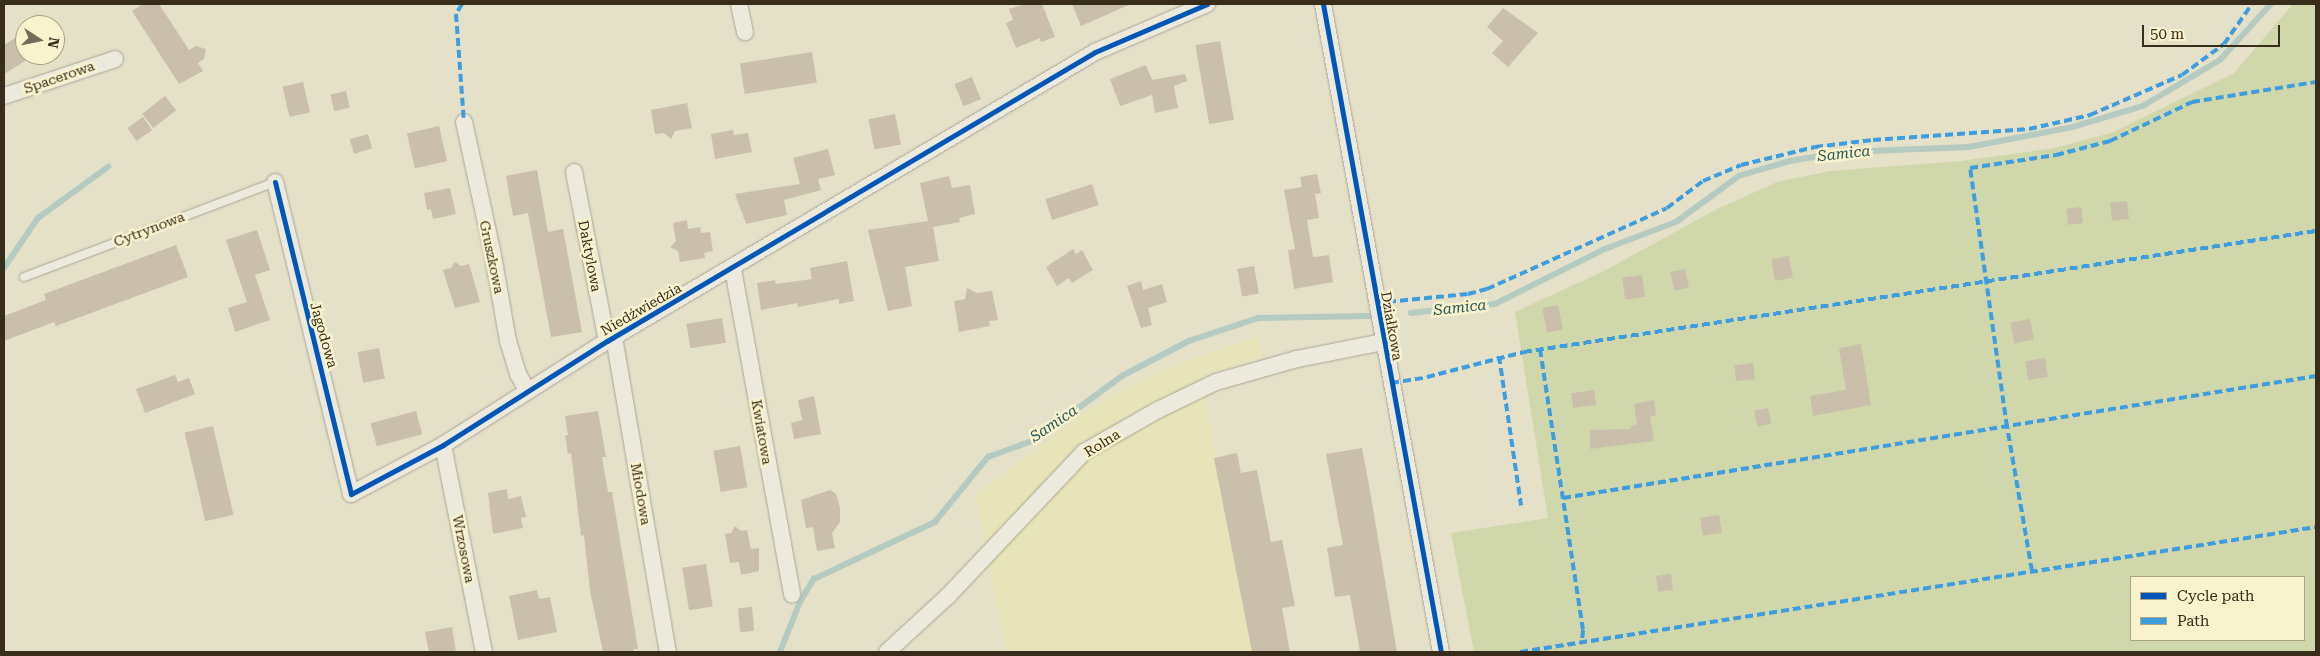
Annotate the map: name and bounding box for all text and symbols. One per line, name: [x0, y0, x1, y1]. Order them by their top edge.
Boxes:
north arrow: [15, 15, 65, 65]
scale bar: [2145, 15, 2282, 47]
text: 50 m: [2150, 25, 2184, 43]
text: N: [45, 36, 63, 49]
street label: Spacerowa: [21, 57, 97, 97]
water label: Samica: [1817, 142, 1871, 166]
street label: Cytrynowa: [111, 208, 187, 250]
street label: Gruszkowa: [476, 219, 508, 295]
street label: Daktylowa: [575, 219, 605, 293]
street label: Niedźwiedzia: [598, 279, 684, 339]
street label: Działkowa: [1378, 290, 1406, 362]
water label: Samica: [1433, 296, 1487, 320]
street label: Jagodowa: [307, 300, 341, 370]
street label: Kwiatowa: [748, 398, 776, 466]
water label: Samica: [1027, 402, 1081, 446]
street label: Rolna: [1081, 426, 1123, 460]
street label: Miodowa: [627, 462, 655, 526]
street label: Wrzosowa: [449, 514, 479, 584]
legend: [2130, 576, 2305, 641]
text: Cycle path: [2177, 587, 2254, 605]
text: Path: [2177, 612, 2210, 630]

